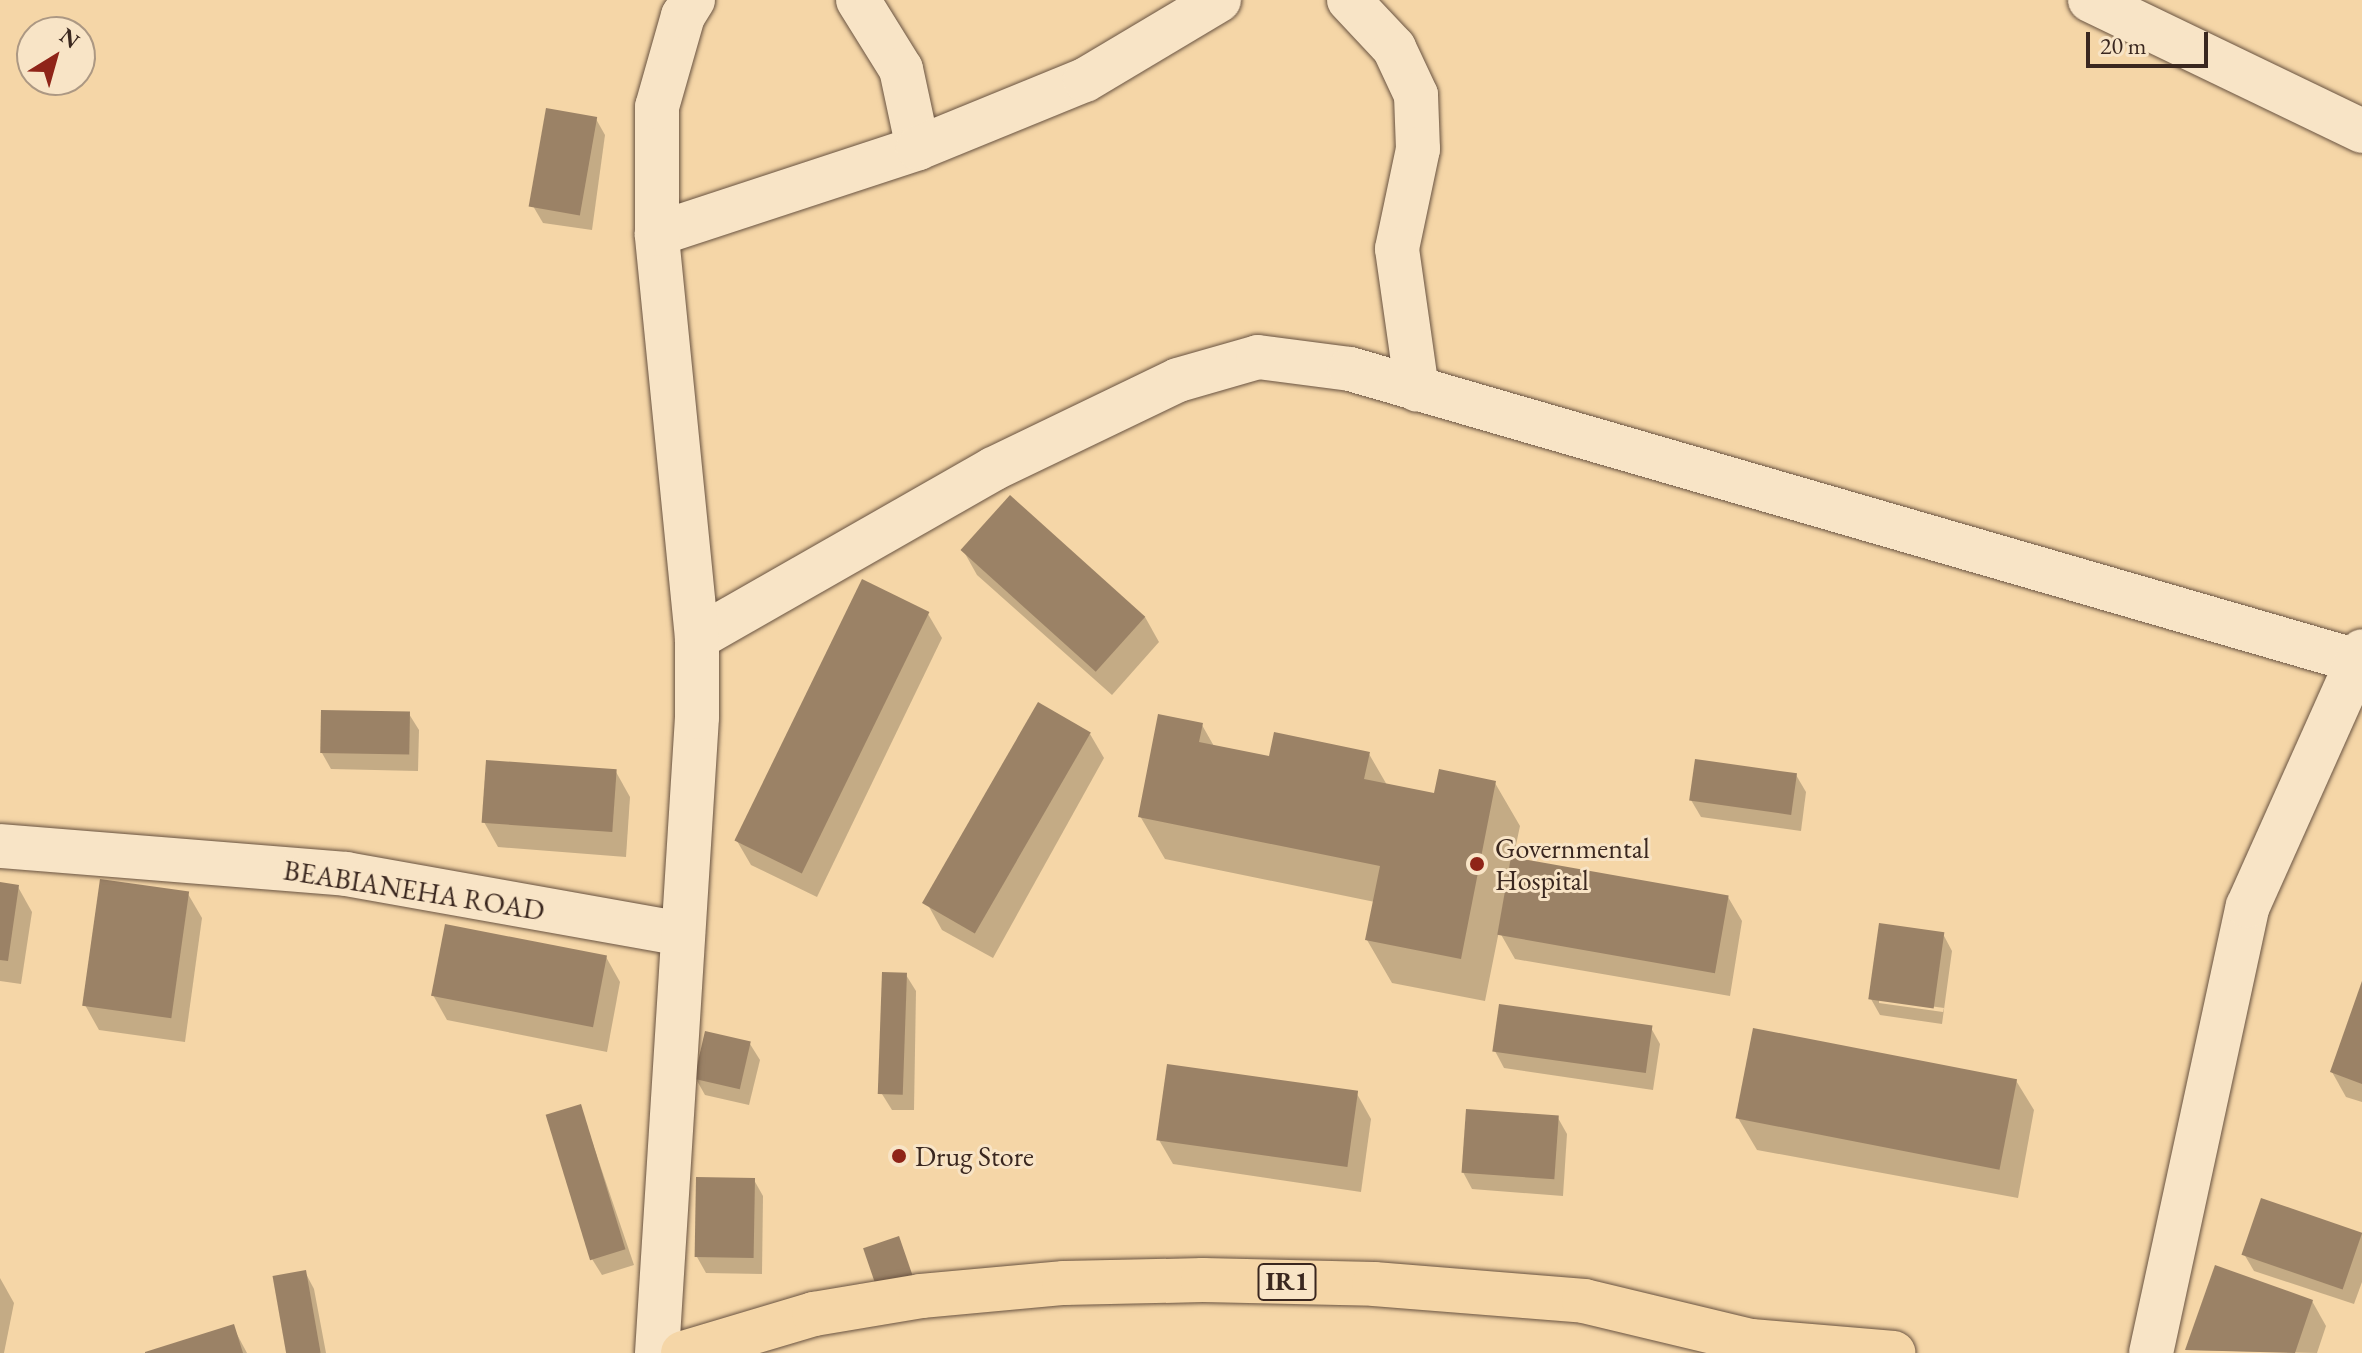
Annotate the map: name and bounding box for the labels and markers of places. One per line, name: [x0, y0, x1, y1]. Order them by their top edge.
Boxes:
place label: Governmental Hospital: [1495, 831, 1650, 897]
marker: Governmental Hospital: [1466, 853, 1488, 875]
place label: Drug Store: [915, 1139, 1034, 1173]
marker: Drug Store: [890, 1147, 908, 1165]

